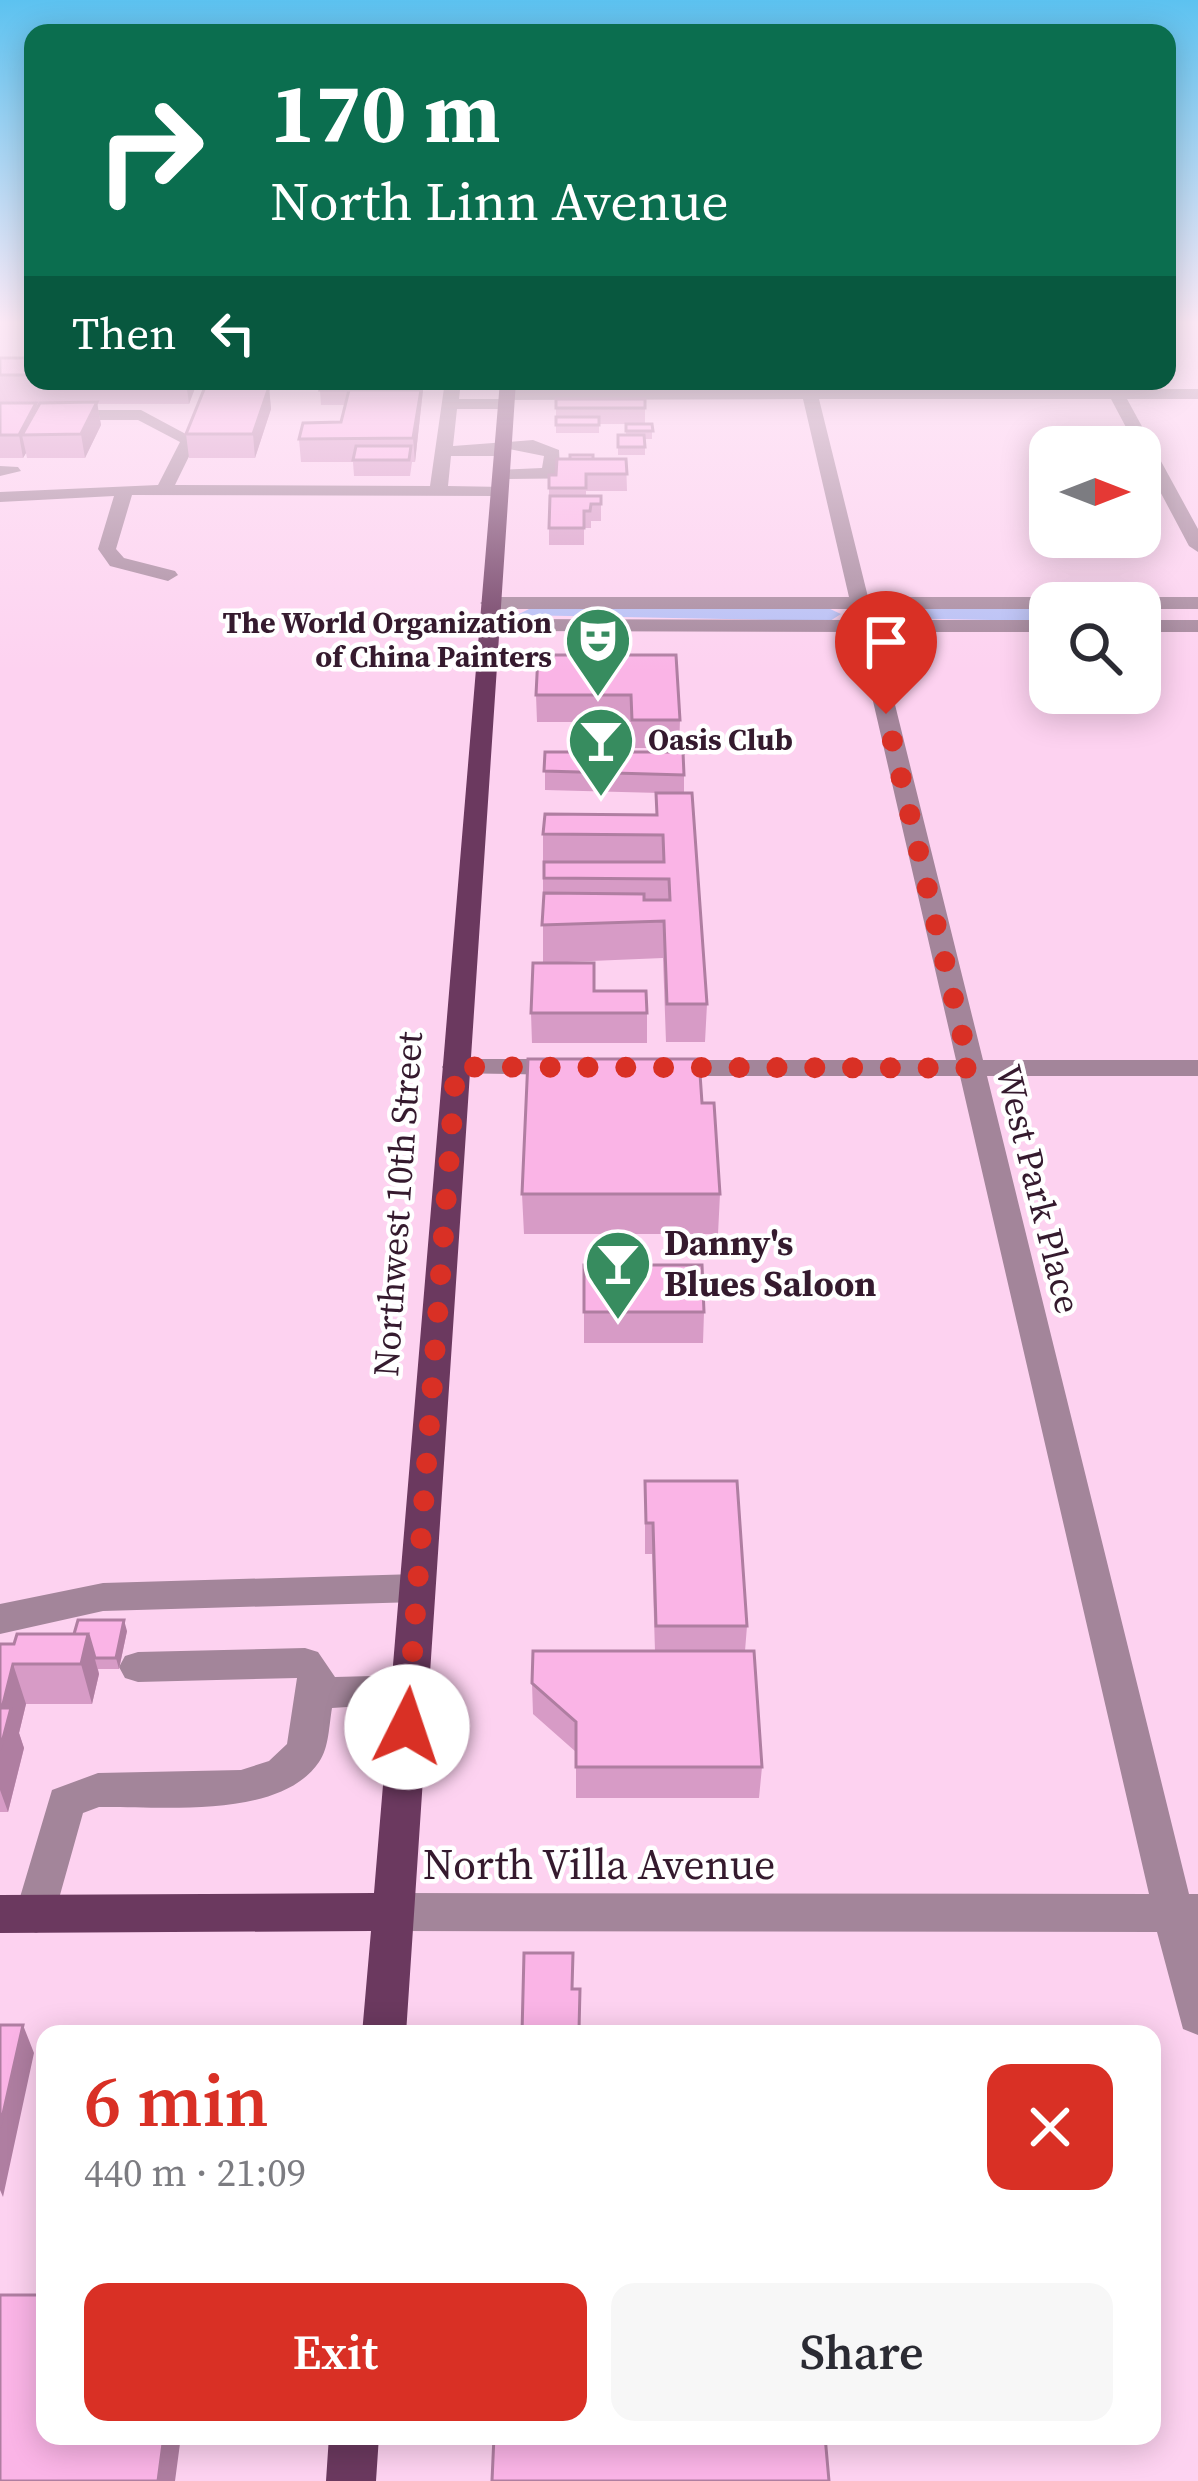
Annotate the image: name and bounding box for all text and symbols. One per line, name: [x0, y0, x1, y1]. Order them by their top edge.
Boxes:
text: 170 m: [270, 55, 501, 170]
icon: right: [72, 72, 228, 228]
text: North Linn Avenue: [270, 164, 729, 238]
icon: left: [200, 300, 266, 366]
text: Then: [72, 302, 176, 364]
north arrow: [1029, 426, 1161, 558]
map controls: [1029, 426, 1161, 714]
button: search: [1029, 582, 1161, 714]
pin: [835, 591, 937, 714]
place label: The World Organization of China Painters: [222, 602, 552, 677]
theatre icon: The World Organization of China Painters: [563, 605, 633, 699]
icon: arrive: [853, 609, 919, 675]
bar icon: Oasis Club: [566, 705, 636, 799]
place label: Oasis Club: [648, 719, 793, 760]
street label: Northwest 10th Street: [361, 1030, 434, 1378]
street label: West Park Place: [984, 1060, 1093, 1318]
place label: Danny's Blues Saloon: [664, 1218, 877, 1308]
bar icon: Danny's Blues Saloon: [583, 1228, 653, 1322]
position arrow: [344, 1664, 470, 1790]
street label: North Villa Avenue: [423, 1835, 775, 1893]
text: 6 min: [84, 2051, 269, 2150]
button: close: [987, 2064, 1113, 2190]
text: 440 m · 21:09: [84, 2146, 306, 2199]
button: Exit: [84, 2283, 587, 2421]
button: Share: [611, 2283, 1113, 2421]

